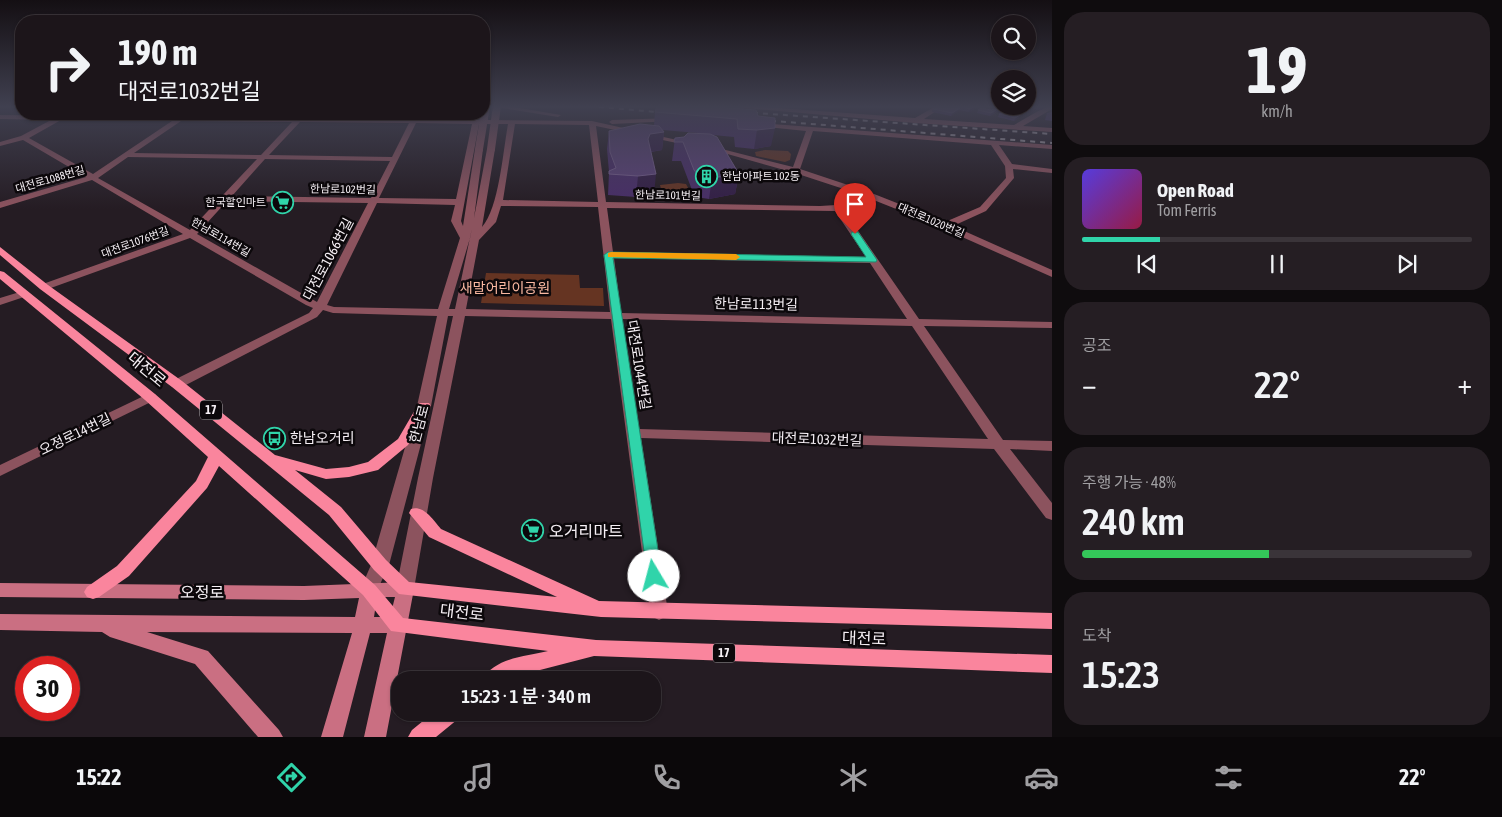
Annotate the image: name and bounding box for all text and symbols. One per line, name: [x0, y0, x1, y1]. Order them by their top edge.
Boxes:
map controls: [991, 15, 1036, 115]
button: search: [991, 15, 1036, 60]
text: 190 m: [118, 32, 197, 72]
text: 19: [1246, 32, 1308, 107]
icon: right: [35, 35, 100, 100]
button: layers: [991, 70, 1036, 115]
text: 대전로1032번길: [118, 78, 261, 104]
text: km/h: [1261, 102, 1293, 120]
street label: 대전로1088번길: [14, 163, 86, 195]
building icon: 한남아파트 102동: [694, 164, 718, 188]
place label: 한남아파트 102동: [722, 170, 800, 182]
text: Open Road: [1157, 179, 1234, 201]
street label: 한남로102번길: [310, 182, 376, 196]
pin: [834, 183, 876, 234]
street label: 한남로101번길: [635, 188, 701, 202]
supermarket icon: 한국할인마트: [270, 190, 294, 214]
icon: arrive: [841, 190, 869, 218]
place label: 한국할인마트: [205, 196, 266, 208]
street label: 대전로1020번길: [896, 201, 966, 239]
text: Tom Ferris: [1157, 201, 1216, 219]
street label: 한남로114번길: [189, 215, 253, 259]
street label: 대전로1066번길: [300, 215, 356, 303]
street label: 대전로1076번길: [99, 224, 171, 260]
icon: previous: [1133, 250, 1161, 278]
icon: pause: [1263, 250, 1291, 278]
icon: next: [1393, 250, 1421, 278]
park label: 새말어린이공원: [460, 280, 550, 296]
street label: 한남로113번길: [714, 295, 798, 313]
street label: 대전로1044번길: [624, 319, 654, 411]
text: 공조: [1082, 336, 1111, 354]
street label: 대전로: [124, 348, 170, 390]
text: 22°: [1254, 363, 1300, 406]
text: −: [1082, 368, 1097, 400]
text: +: [1457, 368, 1472, 400]
road number: 17: [200, 400, 222, 420]
street label: 한남로: [406, 403, 432, 445]
street label: 오정로14번길: [37, 410, 113, 458]
bus stop icon: 한남오거리: [262, 426, 286, 450]
street label: 대전로1032번길: [771, 429, 863, 449]
place label: 한남오거리: [290, 430, 354, 446]
text: 주행 가능 · 48%: [1082, 473, 1176, 491]
text: 240 km: [1082, 500, 1185, 543]
supermarket icon: 오거리마트: [521, 519, 545, 543]
place label: 오거리마트: [549, 522, 623, 540]
position arrow: [627, 549, 679, 601]
street label: 오정로: [180, 583, 224, 601]
street label: 대전로: [439, 600, 485, 624]
text: 도착: [1082, 626, 1111, 644]
street label: 대전로: [842, 628, 887, 648]
road number: 17: [713, 644, 735, 662]
text: 15:23: [1082, 653, 1160, 696]
speed limit sign: 30: [15, 656, 80, 721]
text: 15:23 · 1 분 · 340 m: [461, 685, 591, 707]
icon: directions: [274, 760, 309, 795]
icon: music: [461, 760, 496, 795]
icon: phone: [649, 760, 684, 795]
icon: climate: [836, 760, 871, 795]
icon: car: [1024, 760, 1059, 795]
icon: filters: [1211, 760, 1246, 795]
text: 15:22: [76, 764, 122, 790]
text: 22°: [1399, 764, 1426, 790]

